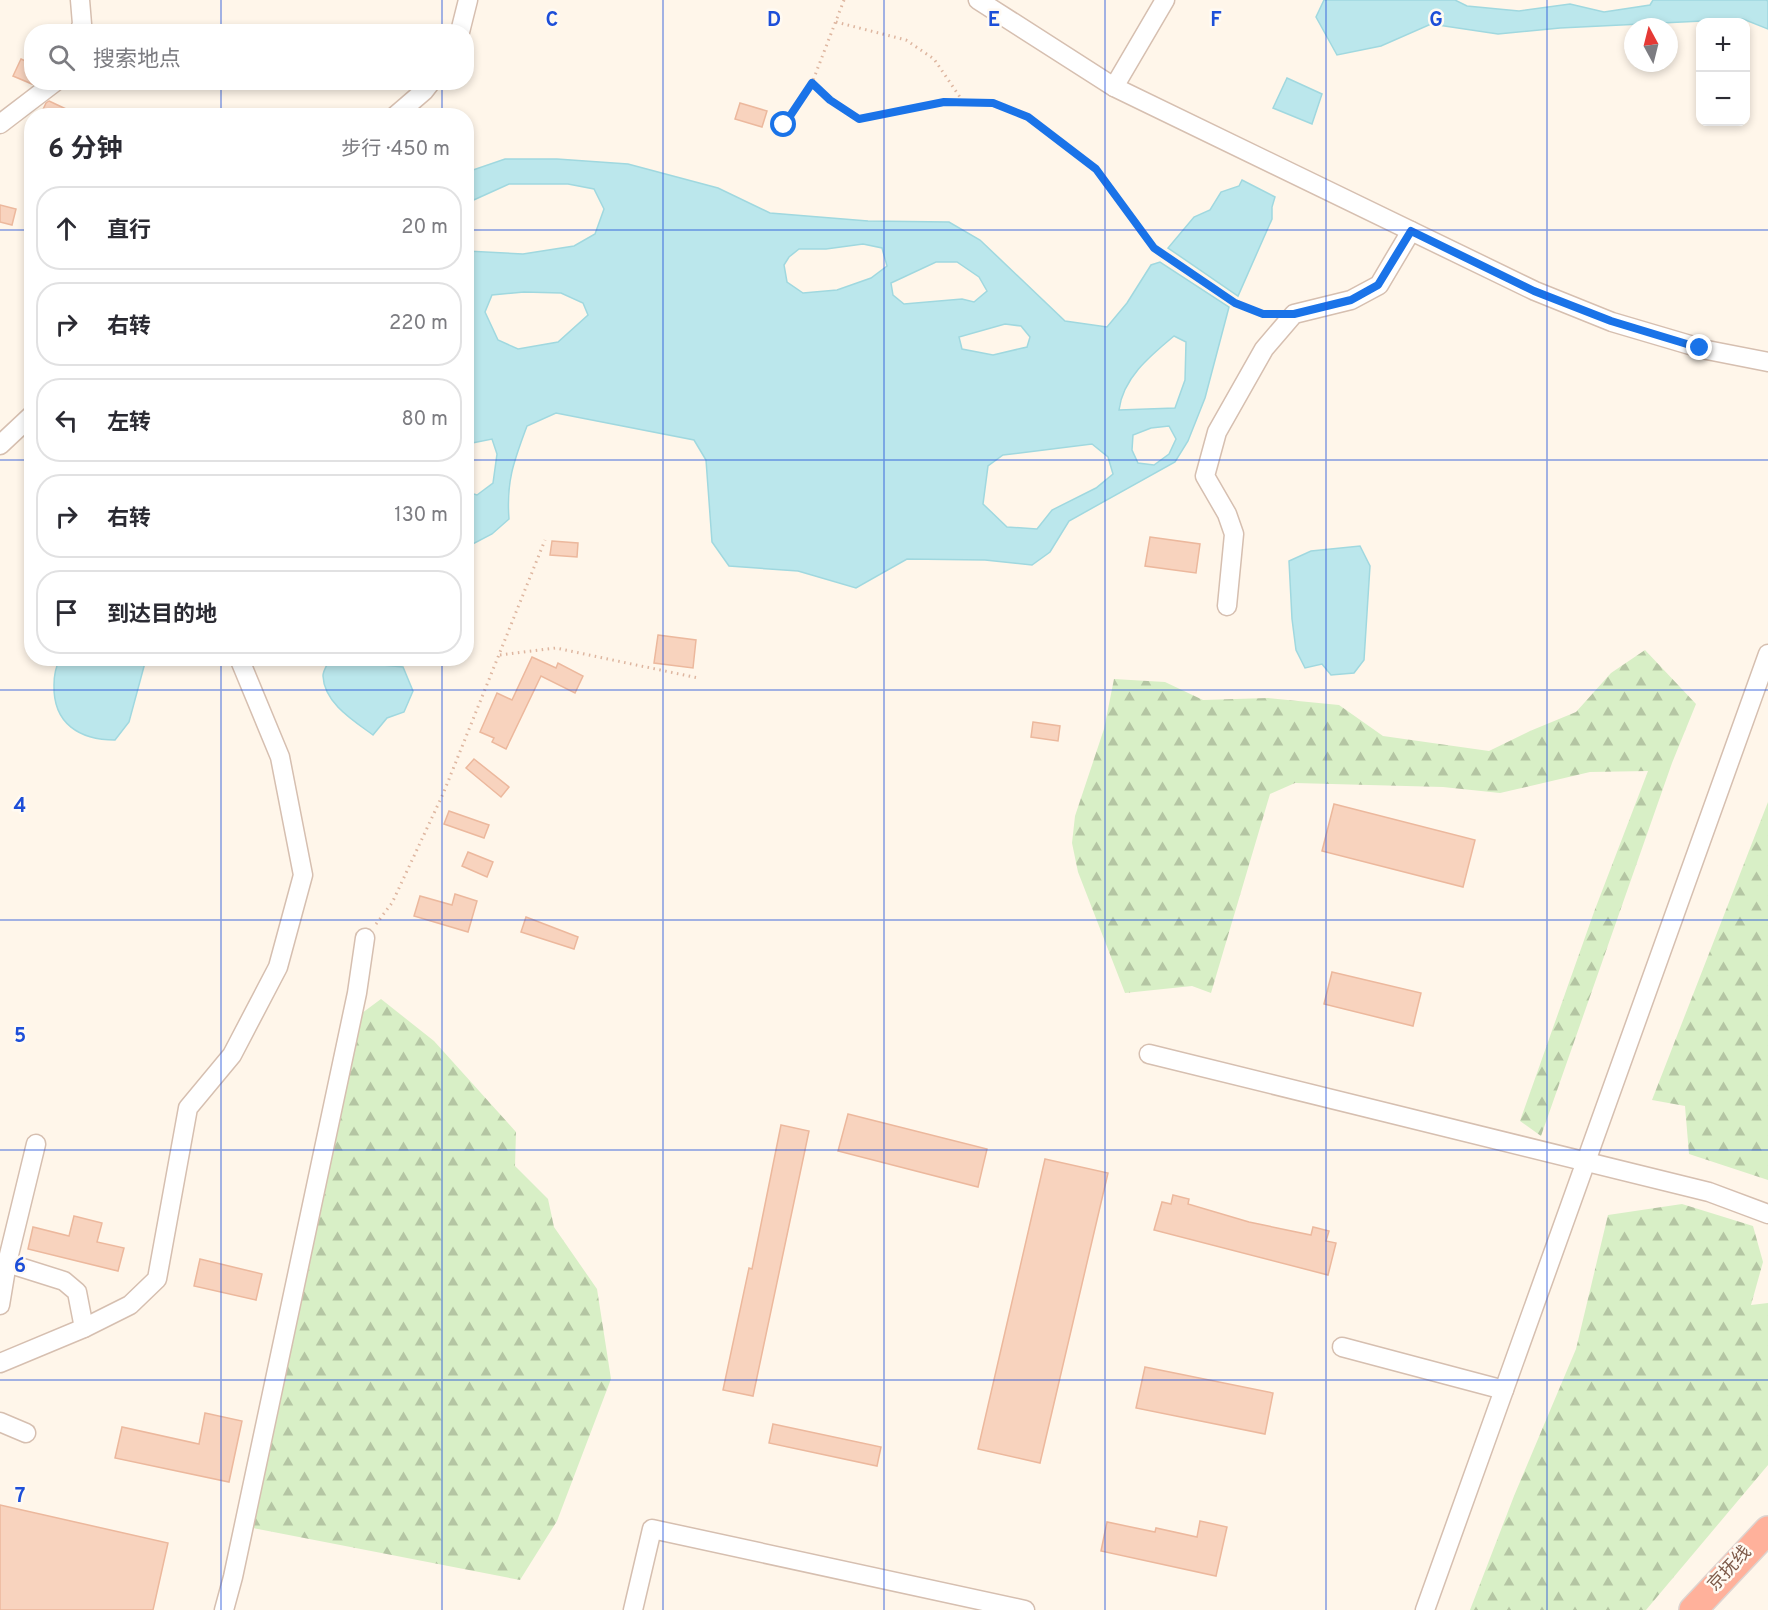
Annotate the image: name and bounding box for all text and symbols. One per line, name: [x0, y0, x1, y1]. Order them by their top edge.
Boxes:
text: C: [546, 8, 558, 34]
text: D: [767, 8, 781, 34]
text: E: [988, 8, 1000, 34]
text: F: [1210, 8, 1222, 34]
text: G: [1429, 8, 1443, 34]
north arrow: [1624, 18, 1678, 72]
map controls: [1696, 18, 1750, 126]
button: +: [1696, 18, 1750, 72]
search box: [24, 24, 474, 90]
icon: search: [45, 41, 78, 74]
text: 搜索地点: [93, 47, 181, 74]
button: −: [1696, 72, 1750, 126]
route start: [770, 111, 796, 137]
text: 6 分钟: [48, 134, 122, 167]
text: 步行 · 450 m: [341, 137, 450, 163]
icon: ahead: [50, 212, 83, 245]
text: 20 m: [401, 215, 448, 241]
text: 直行: [107, 218, 151, 245]
icon: right: [50, 308, 83, 341]
text: 220 m: [389, 311, 448, 337]
text: 右转: [107, 314, 151, 341]
route end: [1686, 334, 1712, 360]
icon: left: [50, 404, 83, 437]
text: 80 m: [402, 407, 448, 433]
text: 左转: [107, 410, 151, 437]
icon: right: [50, 500, 83, 533]
text: 130 m: [394, 503, 448, 529]
text: 右转: [107, 506, 151, 533]
icon: arrive: [50, 596, 83, 629]
text: 到达目的地: [107, 602, 217, 629]
text: 4: [14, 794, 26, 820]
text: 5: [14, 1024, 26, 1050]
text: 6: [14, 1254, 26, 1280]
text: 7: [15, 1484, 25, 1510]
street label: 京抚线: [1703, 1541, 1757, 1597]

